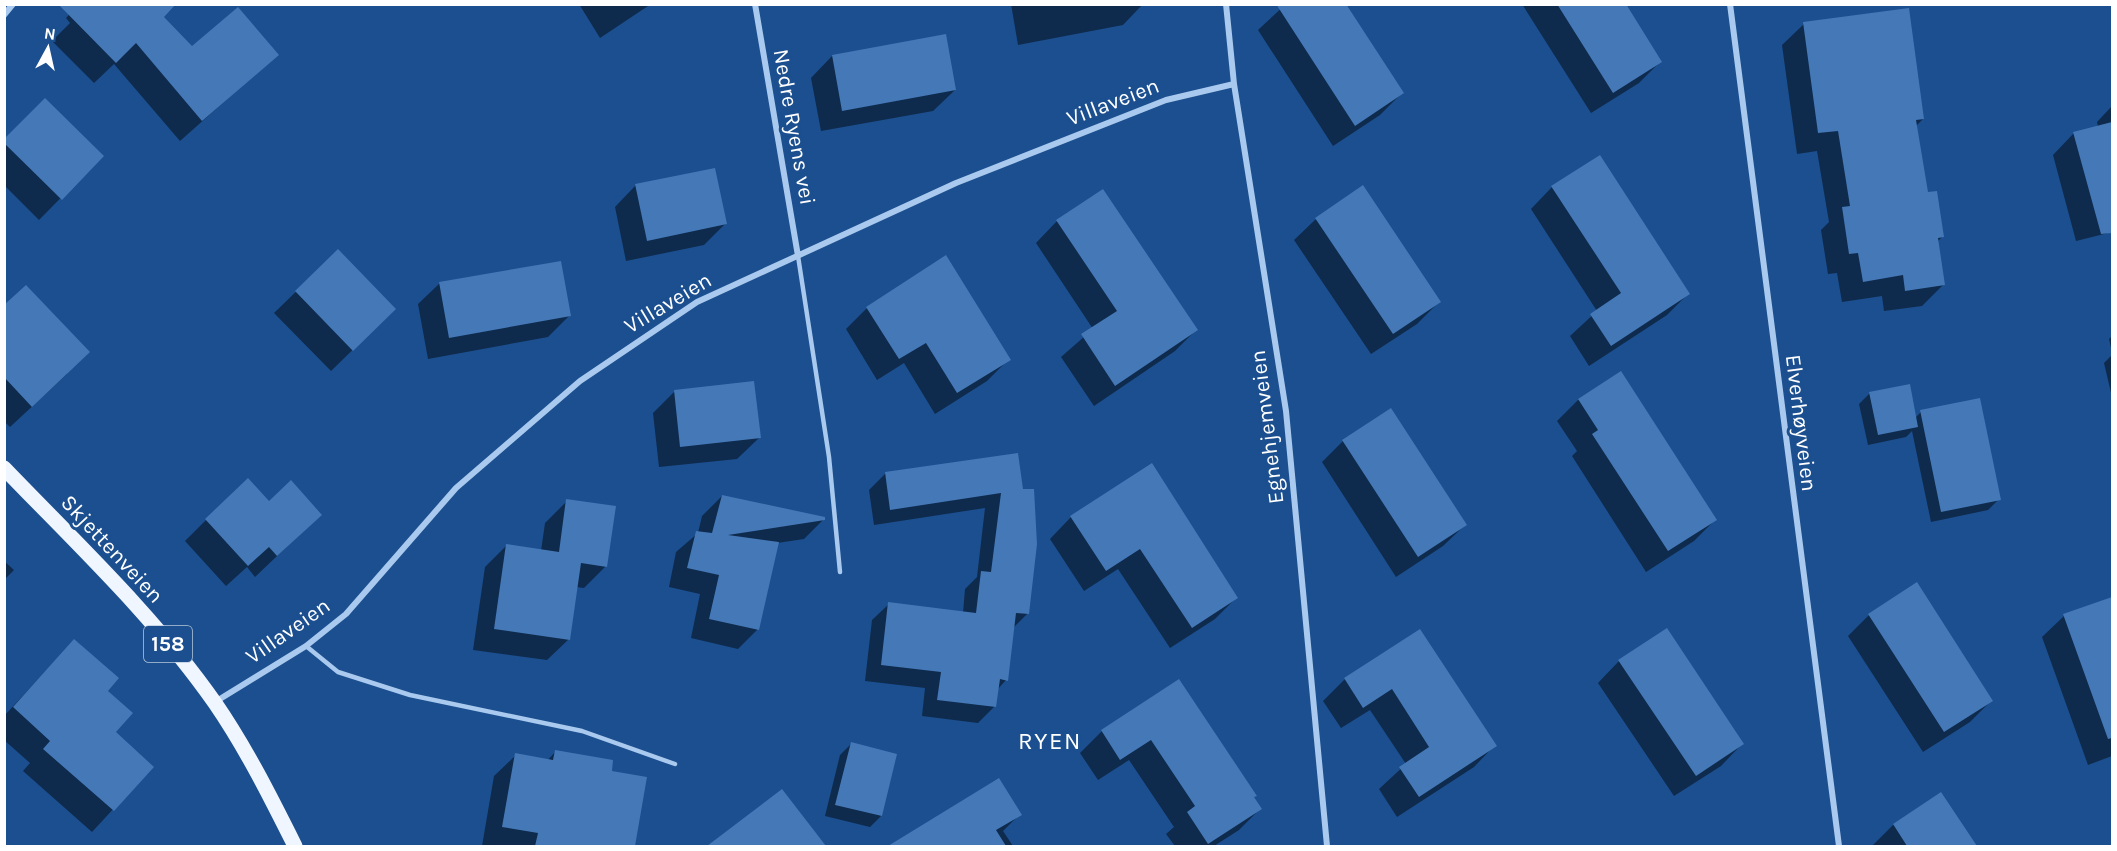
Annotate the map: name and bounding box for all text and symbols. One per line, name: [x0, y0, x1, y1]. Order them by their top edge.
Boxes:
north arrow: [18, 18, 78, 78]
text: N: [43, 23, 57, 44]
street label: Nedre Ryens vei: [767, 47, 821, 207]
street label: Villaveien: [1063, 73, 1163, 131]
street label: Villaveien: [620, 267, 716, 339]
street label: Egnehjemveien: [1245, 349, 1289, 505]
street label: Elverhøyveien: [1780, 353, 1822, 493]
street label: Skjettenveien: [55, 490, 169, 608]
street label: Villaveien: [241, 593, 335, 669]
road number: 158: [144, 626, 192, 662]
district label: RYEN: [1018, 727, 1082, 755]

